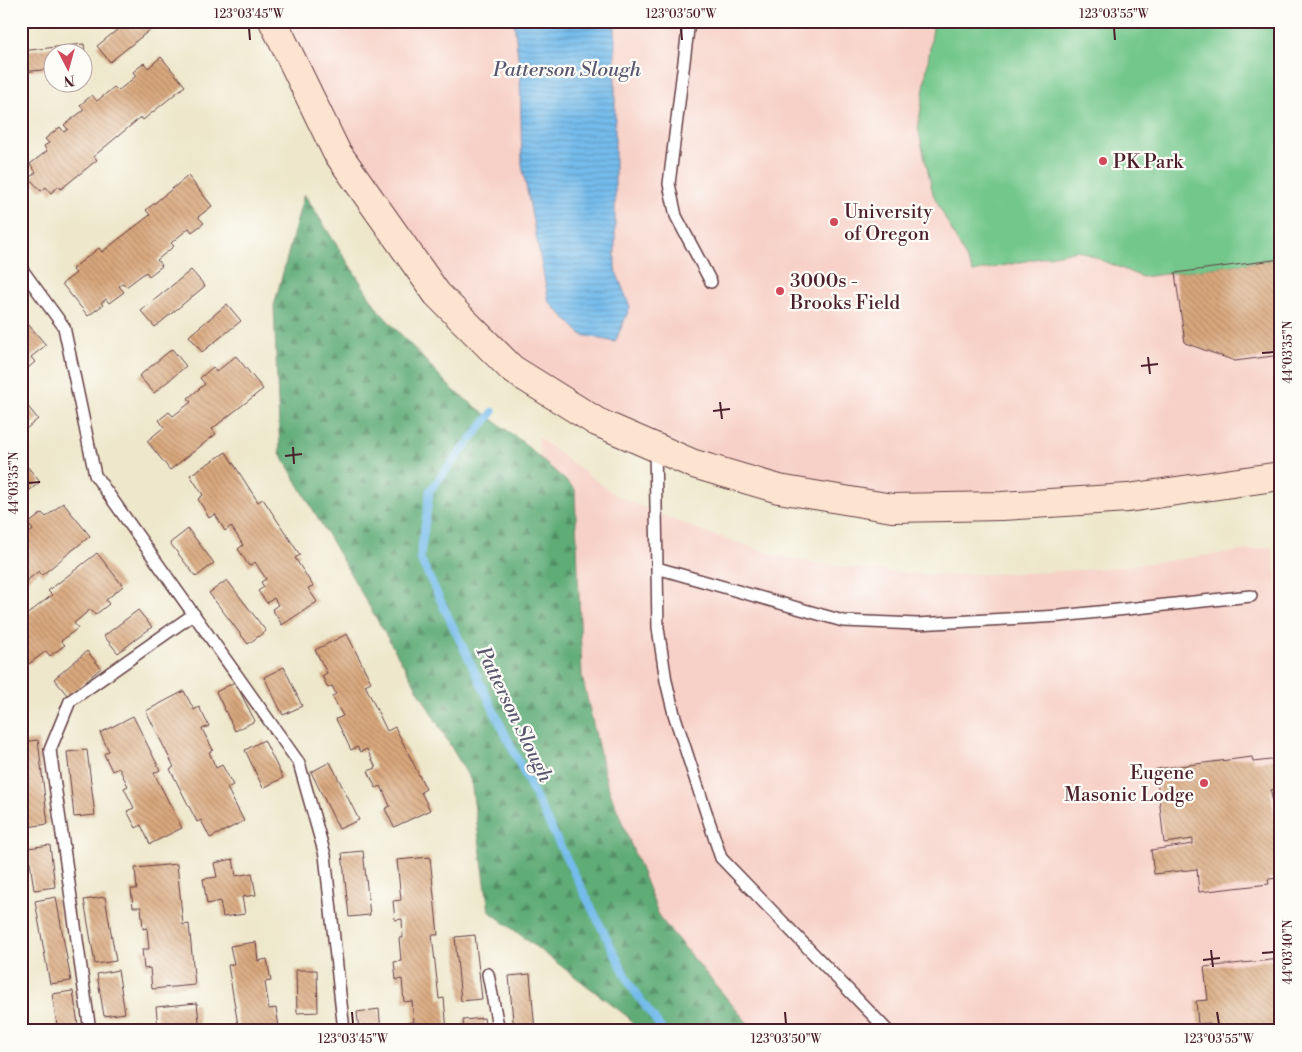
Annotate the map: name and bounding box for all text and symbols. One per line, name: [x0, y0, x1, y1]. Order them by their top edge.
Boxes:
text: 123°03'45"W: [214, 7, 285, 22]
text: 123°03'50"W: [646, 7, 717, 22]
text: 123°03'55"W: [1079, 7, 1150, 22]
north arrow: [42, 42, 92, 92]
water label: Patterson Slough: [492, 58, 642, 83]
text: N: [63, 70, 76, 89]
place label: PK Park: [1113, 150, 1184, 174]
marker: PK Park: [1097, 155, 1109, 167]
place label: University of Oregon: [844, 200, 933, 246]
marker: University of Oregon: [828, 216, 840, 228]
place label: 3000s - Brooks Field: [789, 269, 900, 315]
marker: 3000s - Brooks Field: [774, 285, 786, 297]
text: 44°03'35"N: [1281, 320, 1296, 384]
text: 44°03'35"N: [7, 451, 22, 515]
water label: Patterson Slough: [470, 642, 558, 787]
place label: Eugene Masonic Lodge: [1064, 761, 1194, 807]
marker: Eugene Masonic Lodge: [1198, 777, 1210, 789]
text: 44°03'40"N: [1281, 919, 1296, 984]
text: 123°03'45"W: [318, 1032, 389, 1047]
text: 123°03'50"W: [751, 1032, 822, 1047]
text: 123°03'55"W: [1184, 1032, 1255, 1047]

